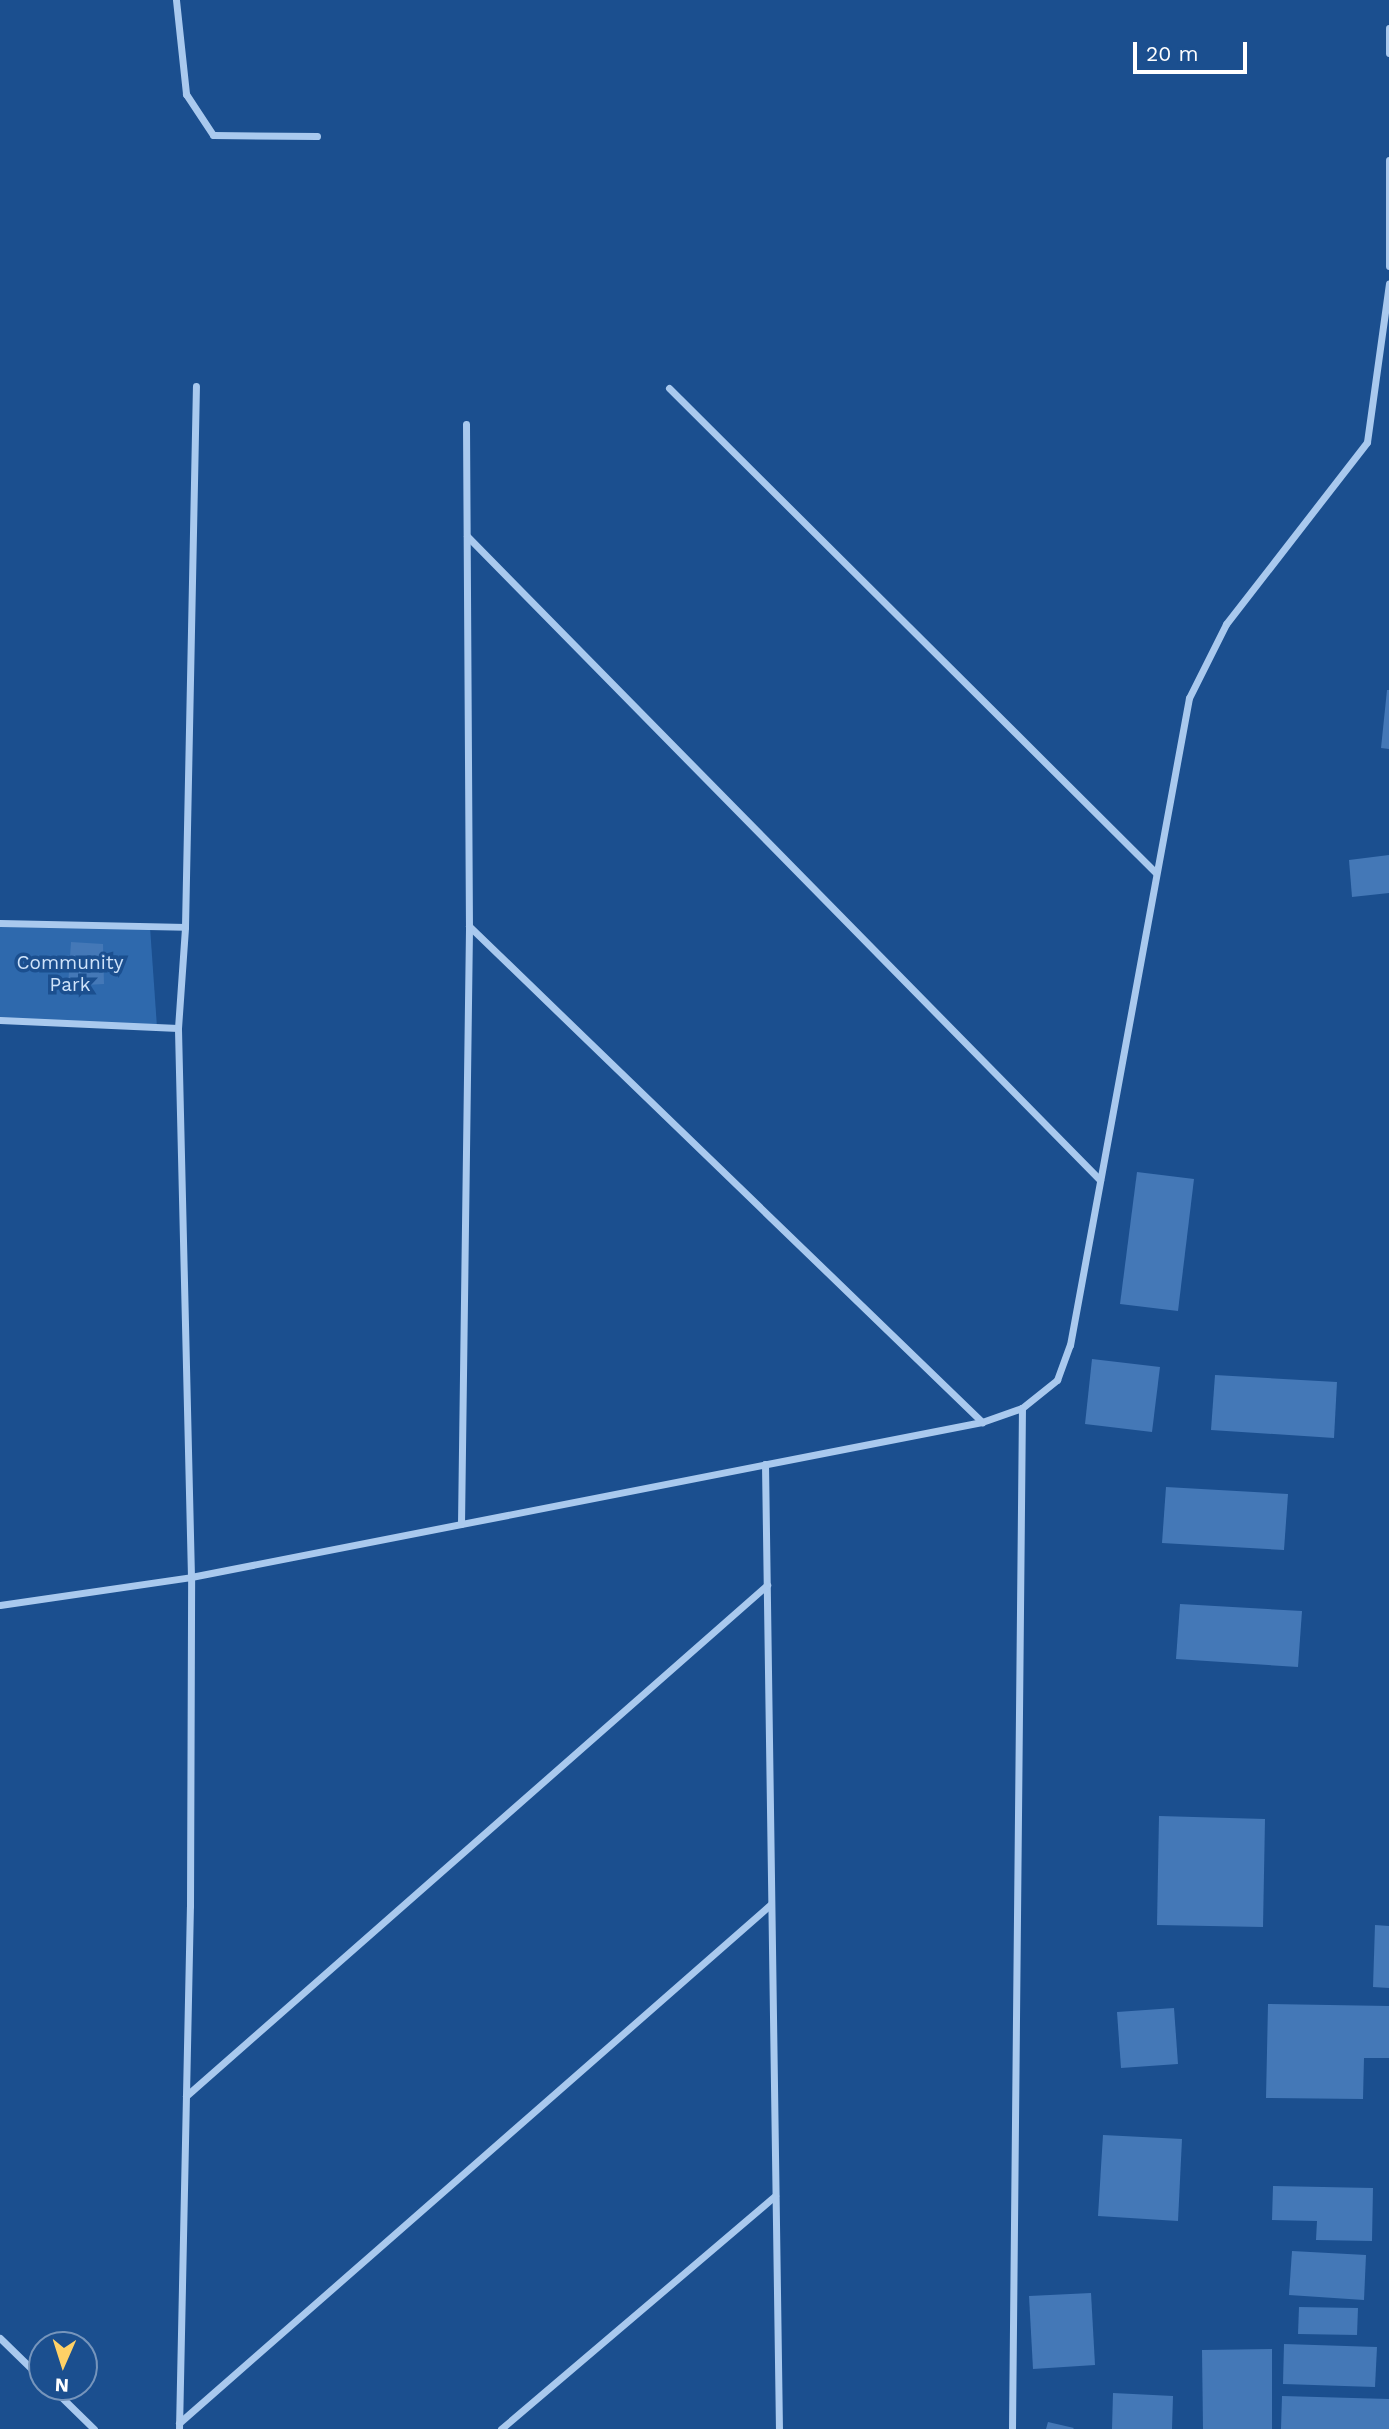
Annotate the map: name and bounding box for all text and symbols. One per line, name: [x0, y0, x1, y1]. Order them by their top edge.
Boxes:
scale bar: [1137, 28, 1251, 72]
text: 20 m: [1146, 41, 1198, 66]
park label: Community Park: [17, 952, 123, 996]
north arrow: [28, 2331, 98, 2401]
text: N: [54, 2374, 70, 2397]

